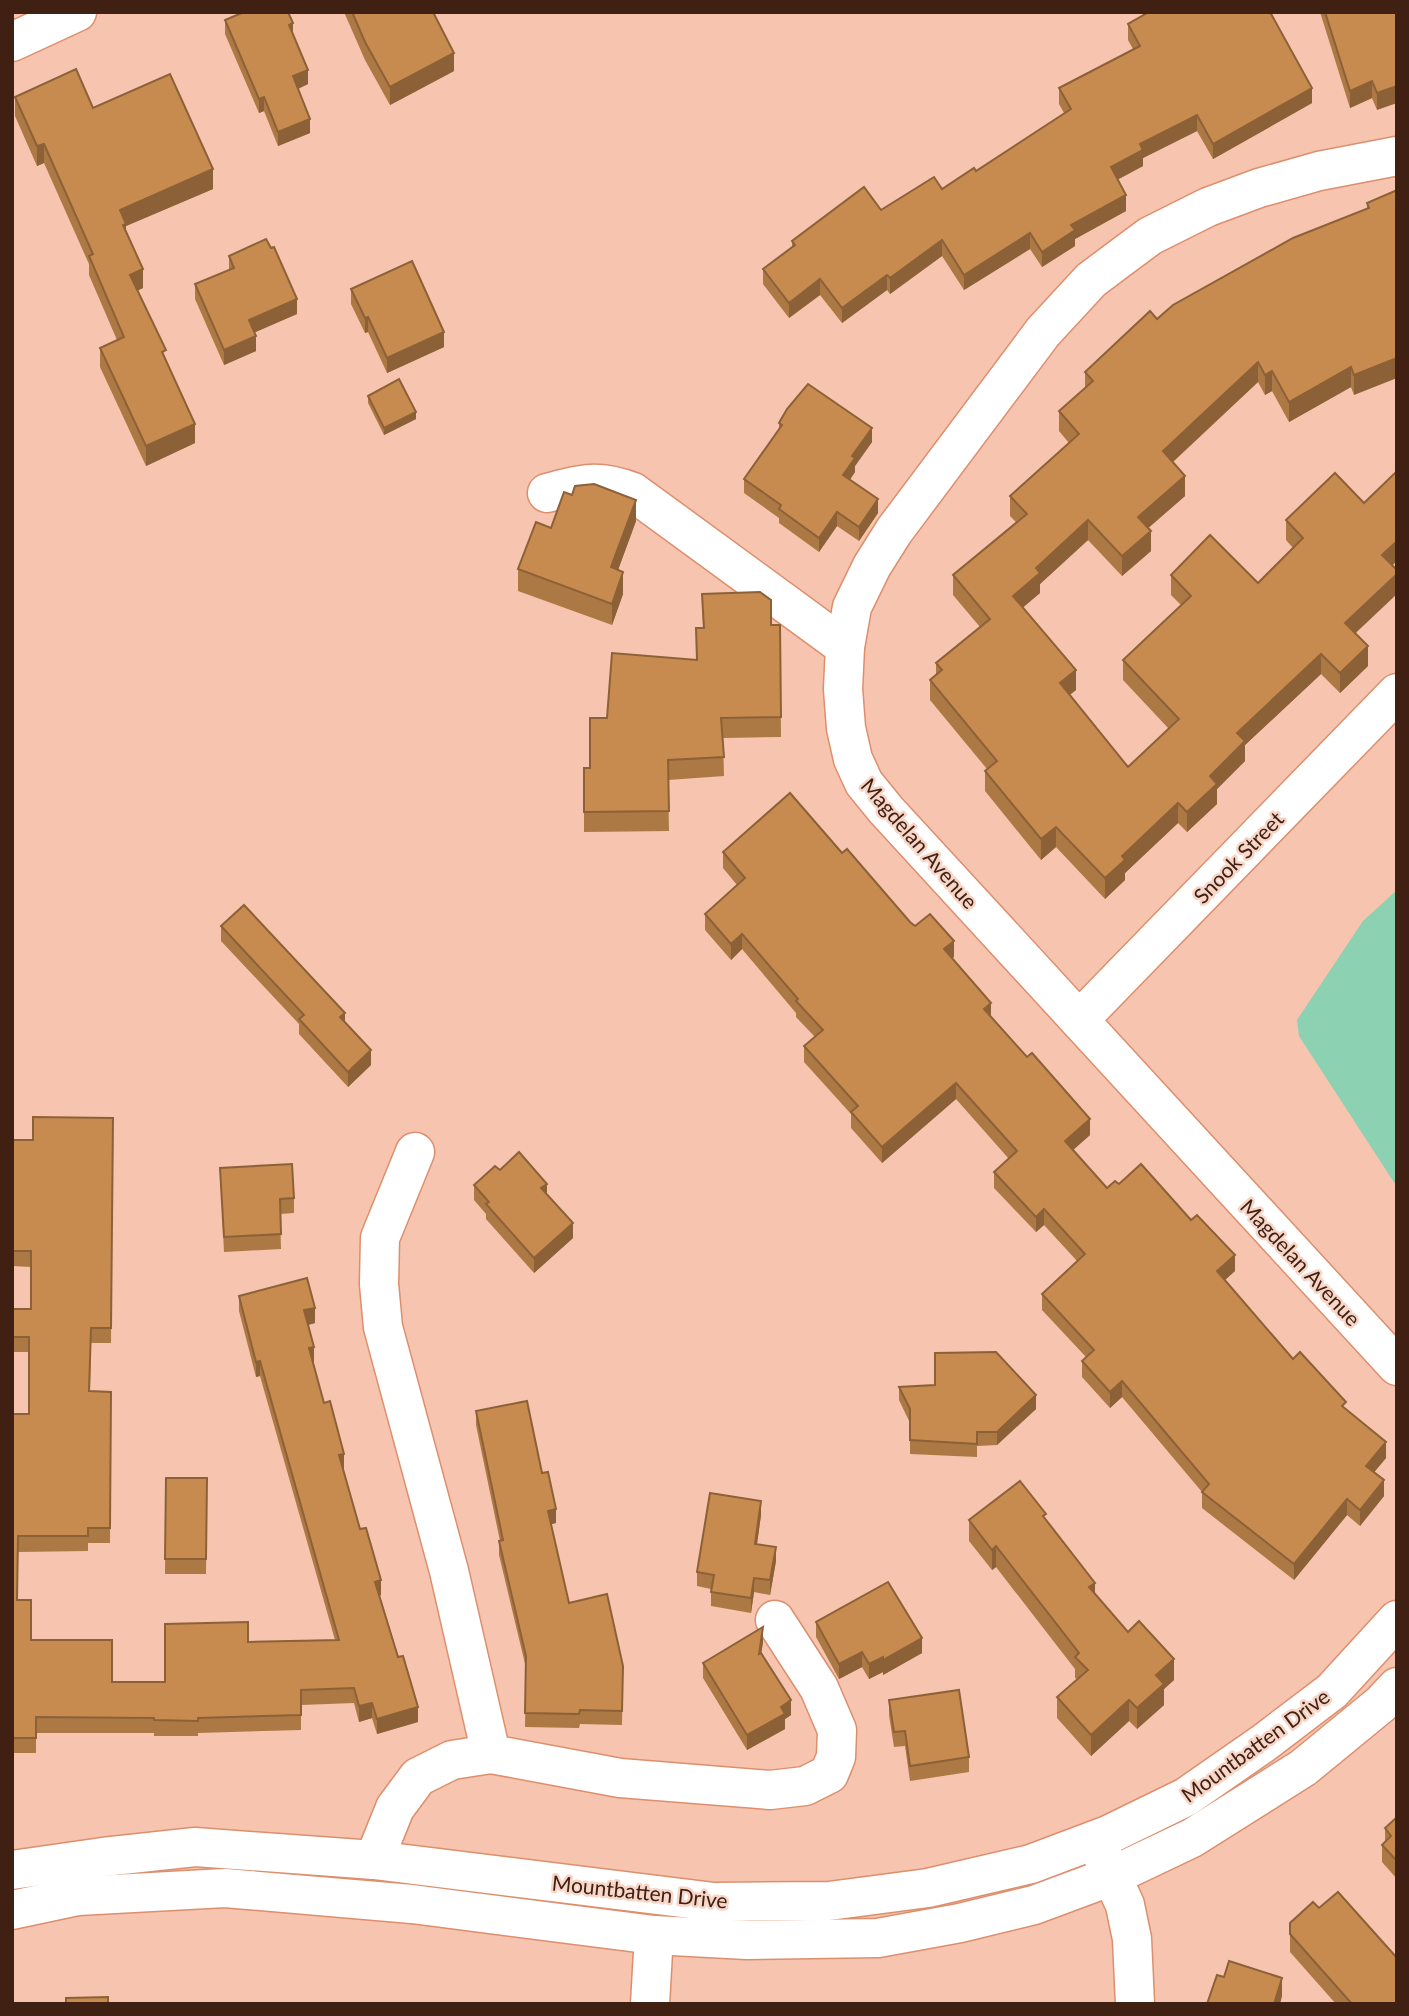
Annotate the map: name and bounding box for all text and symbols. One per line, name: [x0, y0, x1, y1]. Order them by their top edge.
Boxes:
street label: Magdelan Avenue: [857, 773, 983, 913]
street label: Snook Street: [1188, 806, 1288, 908]
street label: Magdelan Avenue: [1236, 1193, 1366, 1331]
street label: Mountbatten Drive: [1176, 1683, 1334, 1807]
street label: Mountbatten Drive: [551, 1869, 729, 1913]

